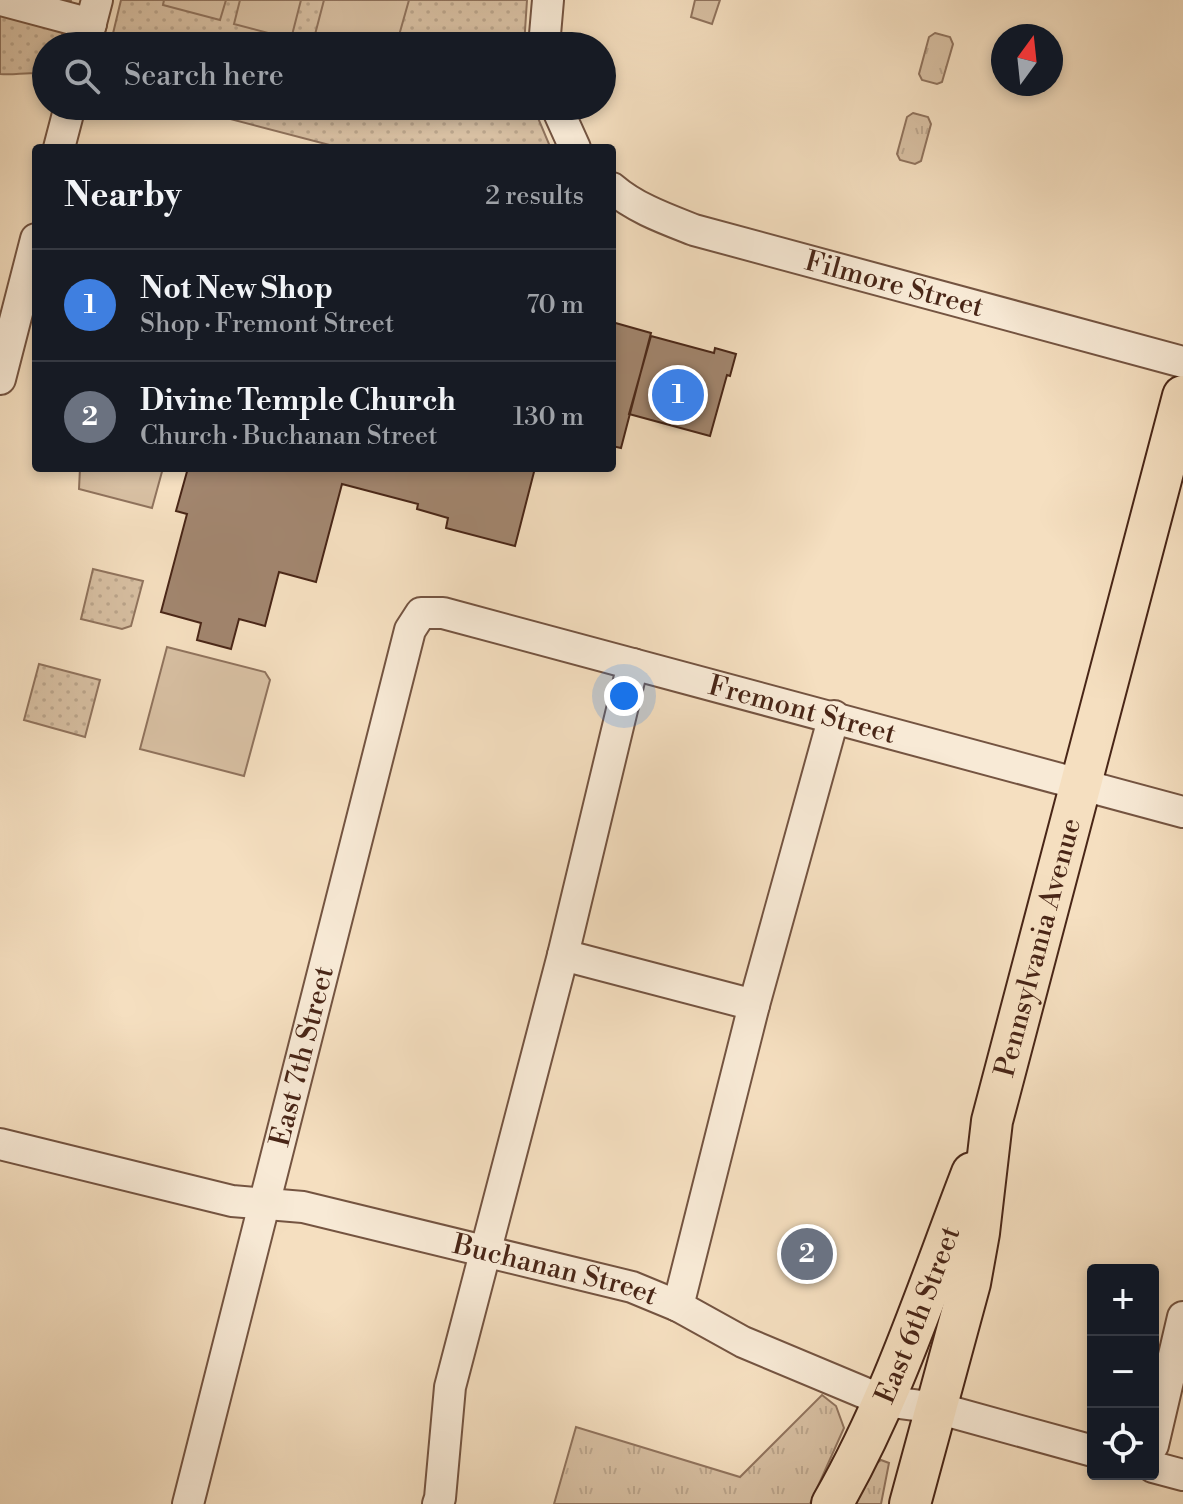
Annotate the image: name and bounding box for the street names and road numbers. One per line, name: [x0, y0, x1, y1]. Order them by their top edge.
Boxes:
street label: Filmore Street: [801, 243, 988, 325]
street label: Fremont Street: [705, 668, 900, 752]
street label: Pennsylvania Avenue: [987, 814, 1089, 1081]
street label: East 7th Street: [262, 962, 341, 1150]
street label: East 6th Street: [867, 1221, 968, 1409]
street label: Buchanan Street: [448, 1226, 663, 1313]

